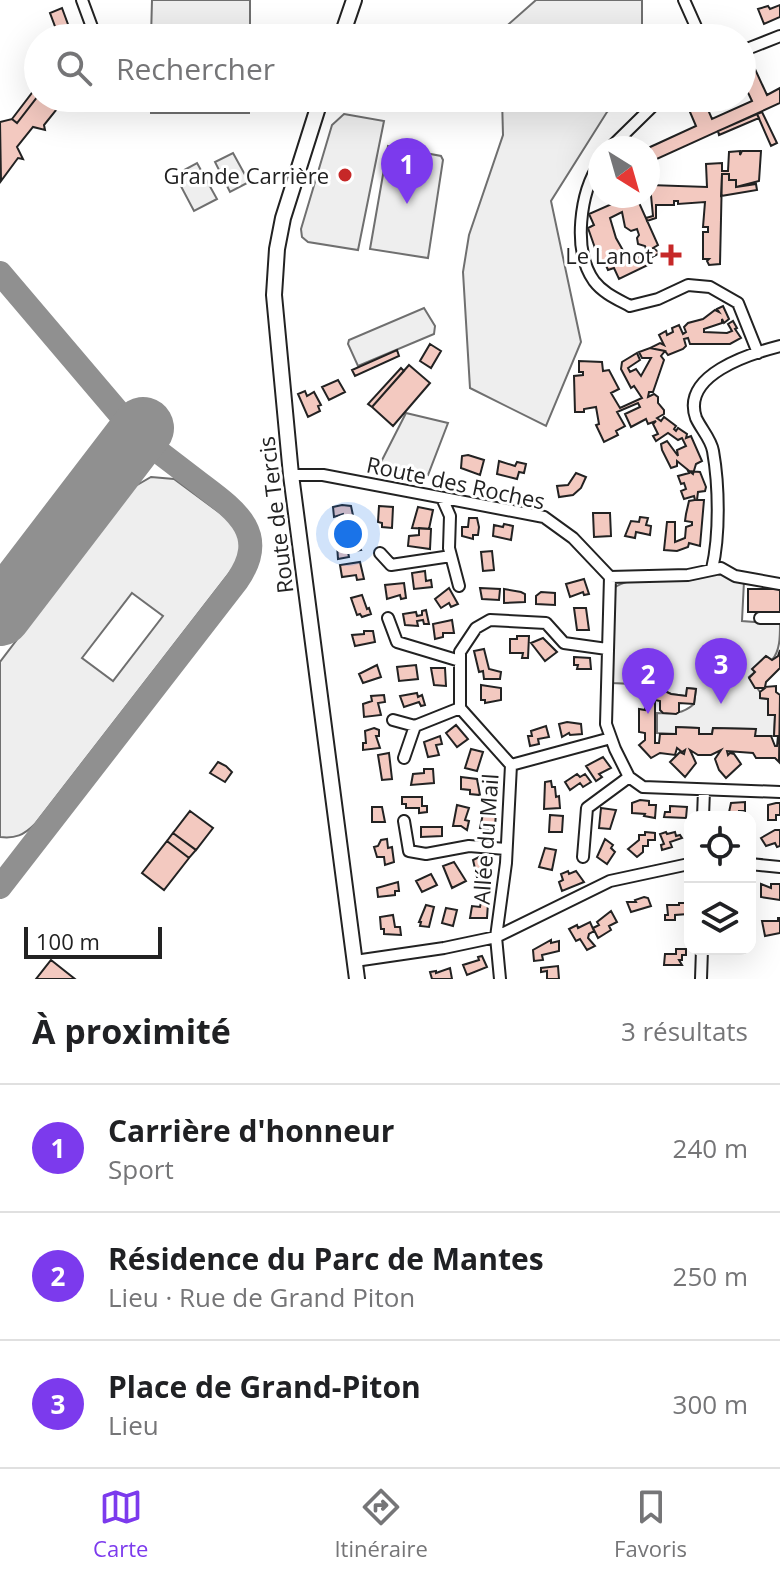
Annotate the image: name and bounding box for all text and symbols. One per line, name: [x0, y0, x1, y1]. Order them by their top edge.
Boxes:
search box: [24, 24, 756, 112]
icon: search: [52, 46, 96, 90]
text: Rechercher: [116, 48, 275, 89]
north arrow: [588, 136, 660, 208]
pin: 1: [381, 138, 433, 204]
place label: Grande Carrière: [163, 160, 329, 190]
marker: Grande Carrière: [336, 166, 354, 184]
place label: Le Lanot: [565, 240, 653, 270]
marker: Le Lanot: [660, 244, 682, 266]
street label: Route de Tercis: [250, 435, 300, 595]
street label: Route des Roches: [364, 448, 548, 516]
your location: [328, 514, 368, 554]
pin: 3: [695, 638, 747, 704]
pin: 2: [622, 648, 674, 714]
street label: Allée du Mail: [465, 772, 505, 906]
map controls: [684, 811, 756, 955]
button: locate: [684, 811, 756, 883]
button: layers: [684, 883, 756, 955]
scale bar: [24, 923, 162, 959]
text: 100 m: [36, 926, 100, 956]
text: À proximité: [32, 1008, 231, 1054]
text: 3 résultats: [621, 1013, 748, 1049]
text: Carrière d'honneur: [108, 1110, 394, 1151]
text: 1: [51, 1130, 65, 1166]
text: 240 m: [673, 1130, 748, 1166]
text: Sport: [108, 1151, 174, 1187]
text: Résidence du Parc de Mantes: [108, 1238, 544, 1279]
text: 2: [51, 1258, 65, 1294]
text: 250 m: [673, 1258, 748, 1294]
text: Lieu · Rue de Grand Piton: [108, 1279, 415, 1315]
text: Place de Grand-Piton: [108, 1366, 421, 1407]
text: 3: [51, 1386, 65, 1422]
text: 300 m: [673, 1386, 748, 1422]
text: Lieu: [108, 1407, 159, 1443]
tab: Carte: [93, 1485, 148, 1563]
tab: Itinéraire: [334, 1485, 428, 1563]
tab: Favoris: [614, 1485, 687, 1563]

